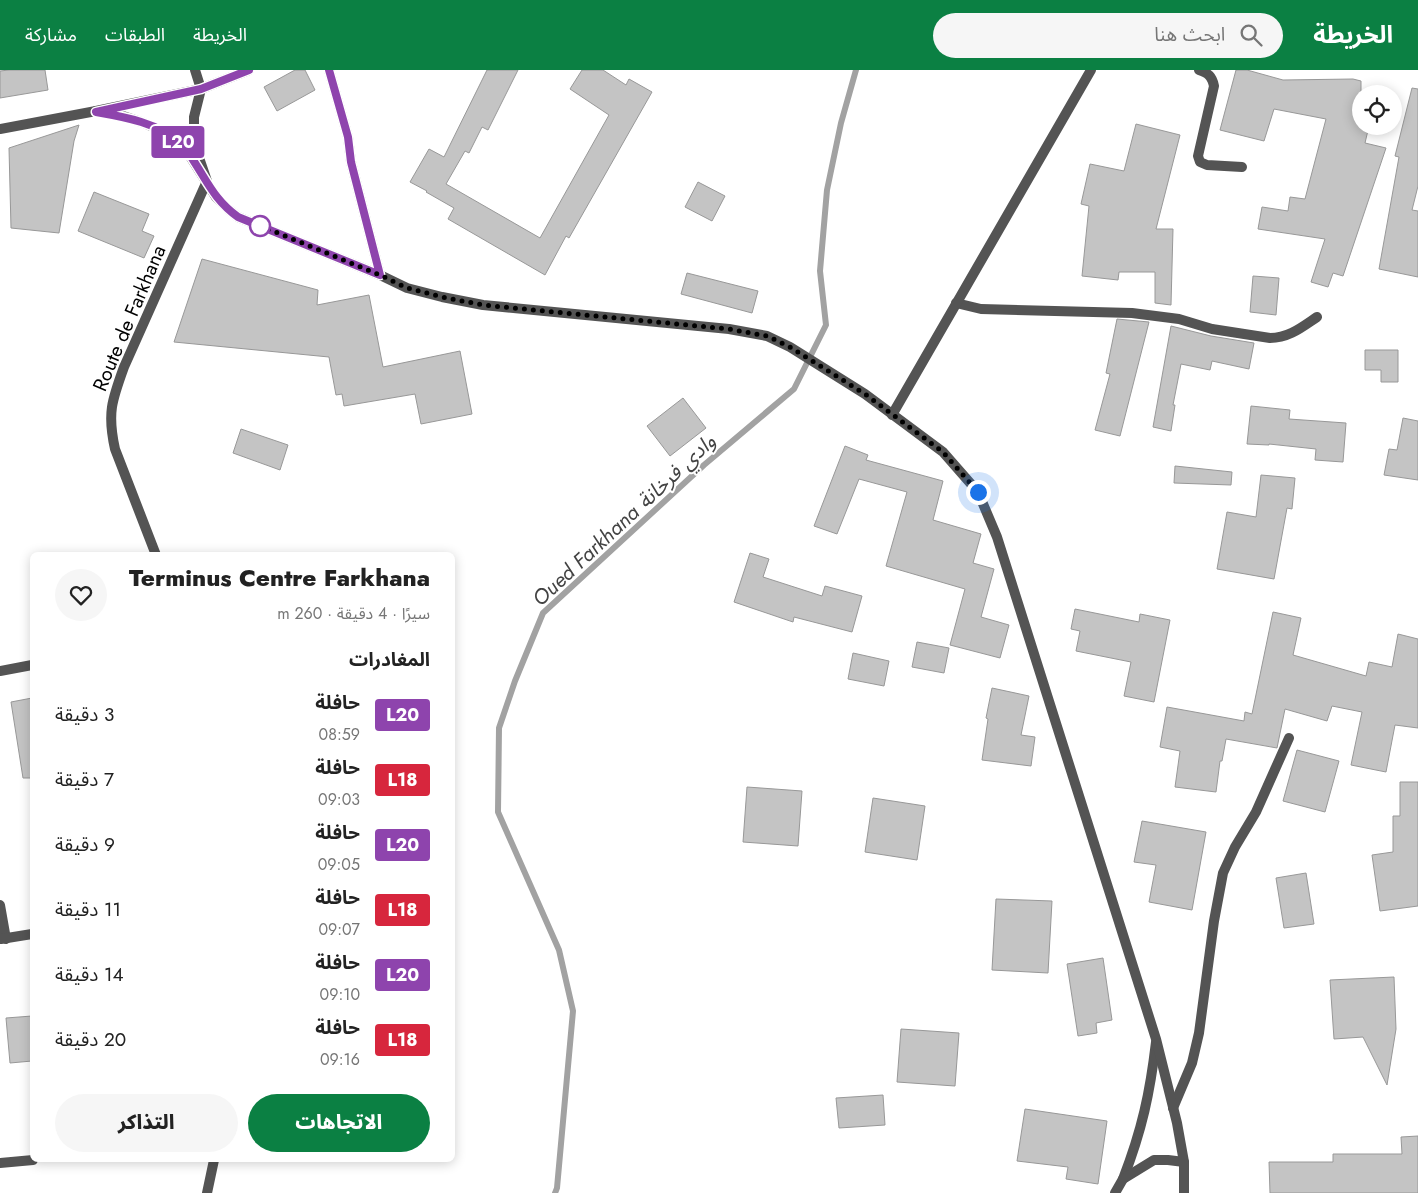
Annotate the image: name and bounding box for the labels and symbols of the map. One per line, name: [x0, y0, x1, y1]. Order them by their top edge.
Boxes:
line badge: L20: [149, 126, 207, 158]
unlabelled marker: [249, 215, 271, 237]
street label: Route de Farkhana: [86, 241, 173, 396]
water label: Oued Farkhana وادي فرخانة: [526, 427, 723, 614]
your location: [966, 480, 991, 505]

